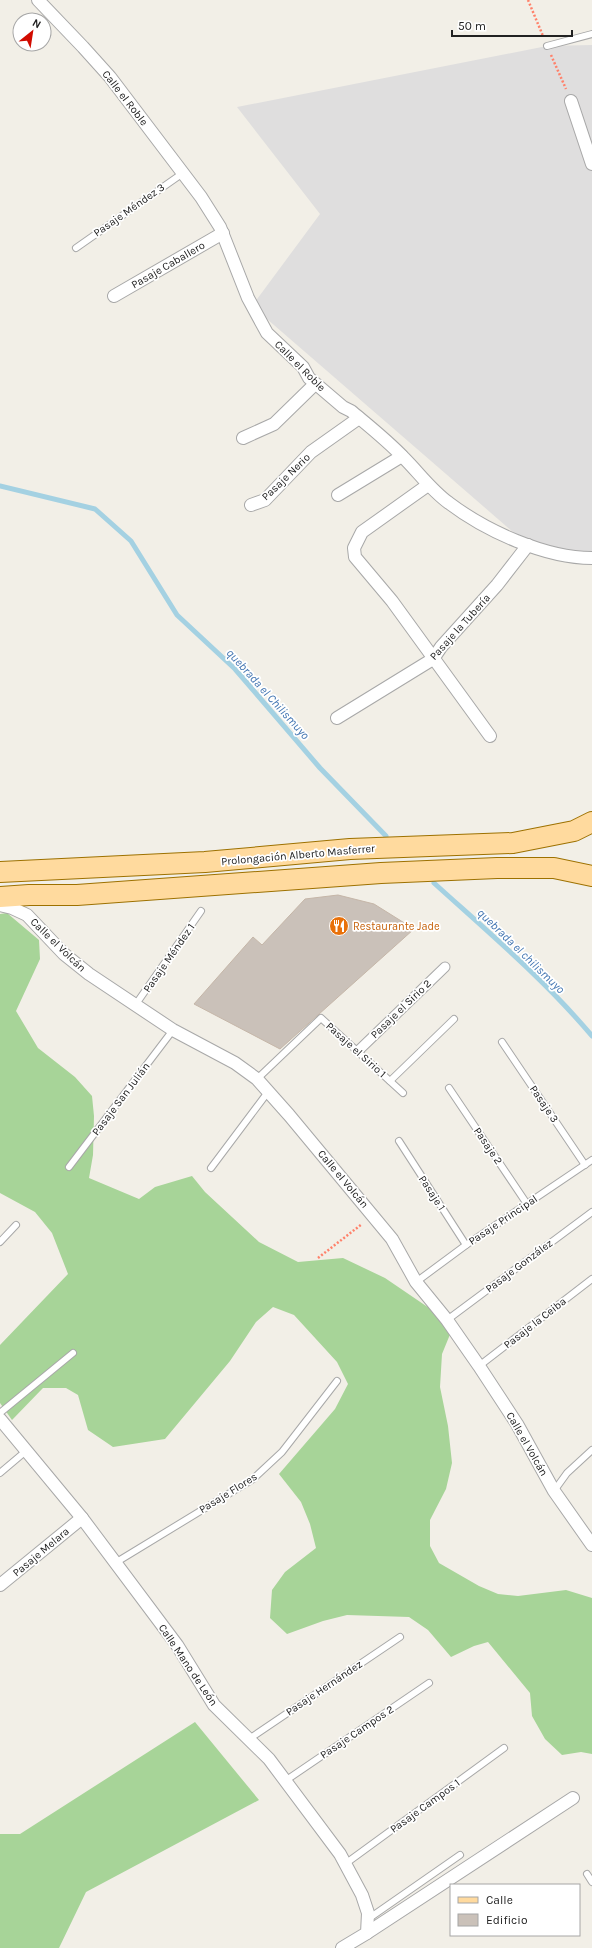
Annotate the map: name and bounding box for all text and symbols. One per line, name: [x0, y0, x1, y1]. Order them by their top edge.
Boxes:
north arrow: [12, 12, 52, 52]
scale bar: [452, 12, 572, 38]
text: N: [30, 16, 43, 31]
text: 50 m: [458, 19, 486, 33]
street label: Calle el Roble: [99, 68, 151, 128]
street label: Pasaje Méndez 3: [91, 181, 167, 239]
street label: Pasaje Caballero: [129, 239, 207, 291]
street label: Calle el Roble: [272, 338, 328, 394]
street label: Pasaje Nerio: [259, 451, 313, 503]
street label: Pasaje la Tubería: [427, 591, 493, 663]
water label: quebrada el Chilismuyo: [224, 646, 312, 742]
street label: Prolongación Alberto Masferrer: [221, 842, 376, 868]
water label: quebrada el chilismuyo: [474, 906, 568, 996]
street label: Calle el Volcán: [28, 915, 88, 975]
restaurant icon: Restaurante Jade: [328, 915, 350, 937]
place label: Restaurante Jade: [353, 920, 440, 933]
street label: Pasaje Méndez 1: [140, 921, 198, 995]
street label: Pasaje el Sirio 2: [368, 977, 434, 1041]
street label: Pasaje el Sirio 1: [323, 1020, 389, 1080]
street label: Pasaje San Julián: [89, 1060, 153, 1138]
street label: Pasaje 3: [527, 1083, 561, 1125]
street label: Pasaje 2: [471, 1125, 505, 1167]
street label: Calle el Volcán: [315, 1147, 371, 1211]
street label: Pasaje 1: [416, 1173, 448, 1213]
street label: Pasaje Principal: [466, 1192, 540, 1248]
street label: Pasaje González: [483, 1237, 555, 1295]
street label: Pasaje la Ceiba: [501, 1295, 569, 1351]
street label: Calle el Volcán: [503, 1410, 551, 1478]
street label: Pasaje Flores: [197, 1470, 260, 1516]
street label: Pasaje Melara: [10, 1525, 72, 1579]
street label: Calle Mano de León: [156, 1622, 220, 1708]
street label: Pasaje Hernández: [283, 1658, 365, 1718]
street label: Pasaje Campos 2: [318, 1703, 396, 1761]
street label: Pasaje Campos 1: [388, 1776, 462, 1836]
legend: [450, 1884, 580, 1936]
text: Calle: [486, 1893, 513, 1907]
text: Edificio: [486, 1913, 527, 1927]

